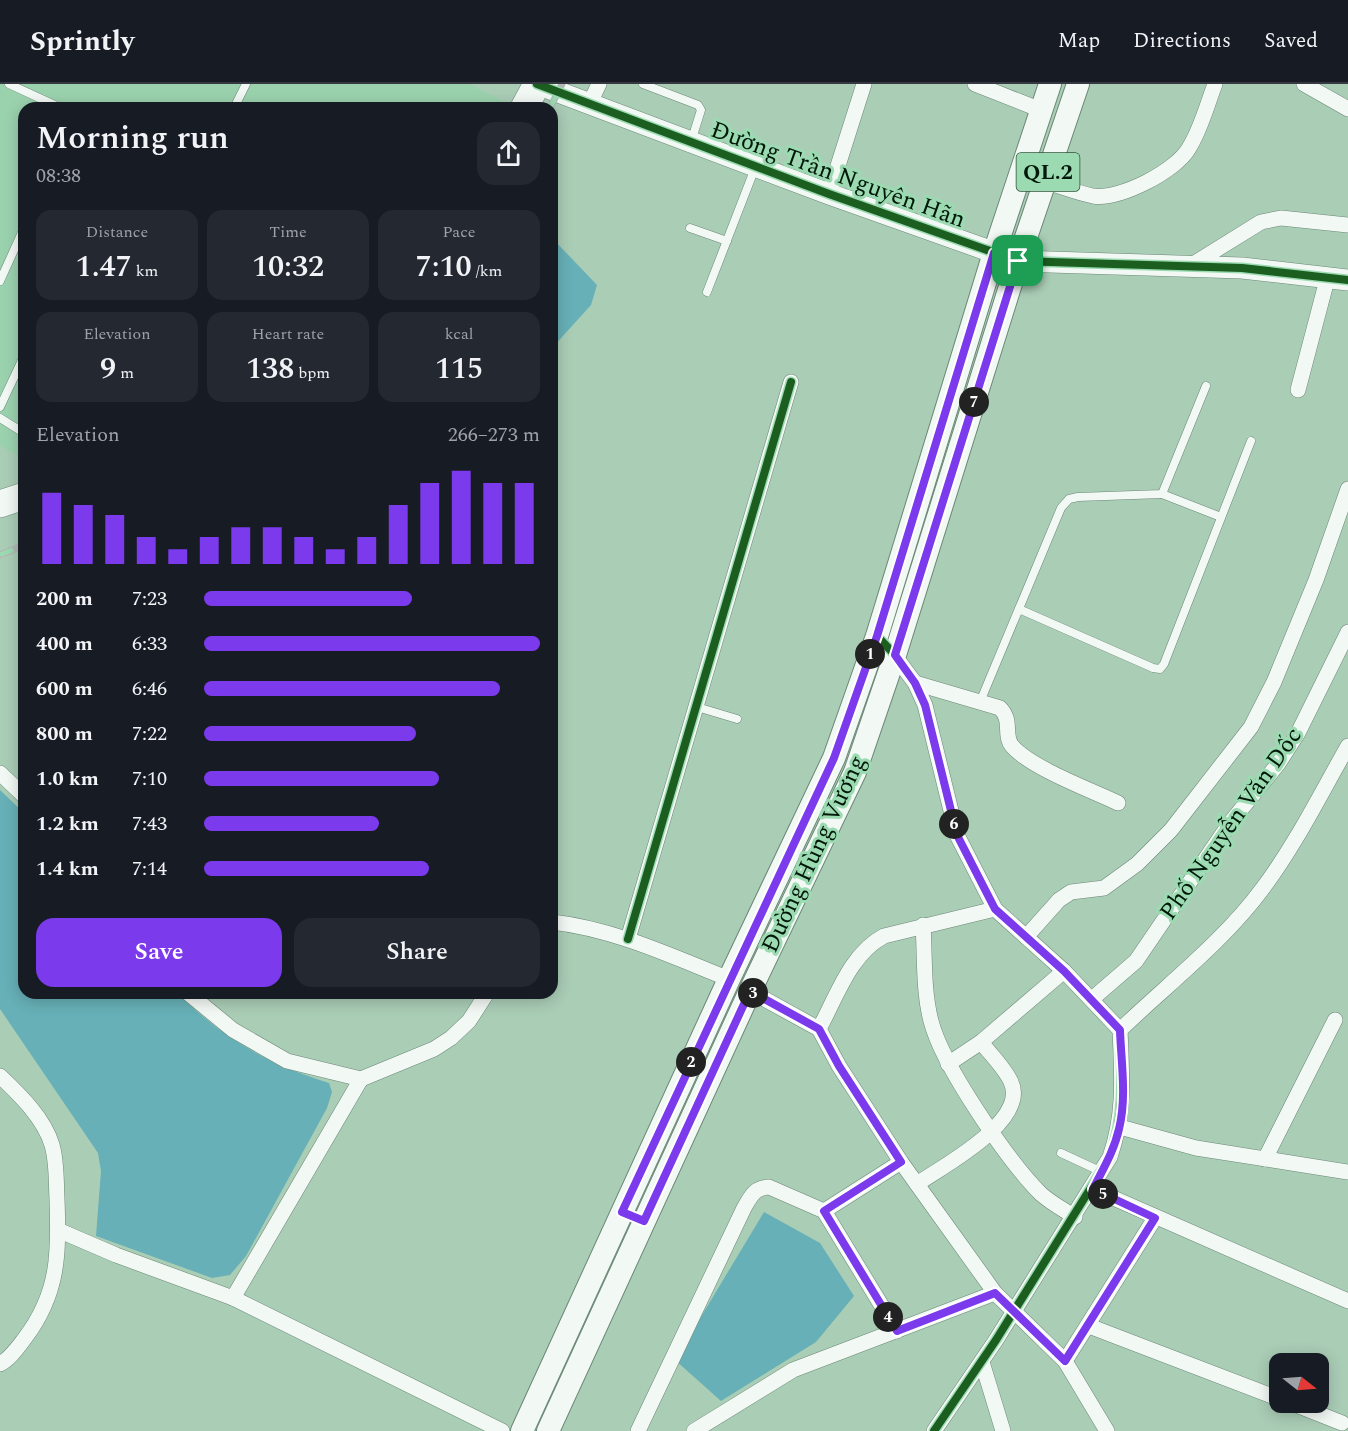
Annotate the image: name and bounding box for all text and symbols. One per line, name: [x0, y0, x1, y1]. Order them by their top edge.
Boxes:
text: Sprintly: [30, 20, 134, 63]
text: Map: [1058, 25, 1100, 57]
text: Directions: [1133, 25, 1231, 57]
text: Saved: [1264, 25, 1318, 57]
street label: Đường Trần Nguyên Hãn: [705, 112, 971, 238]
text: Morning run: [36, 113, 229, 163]
button: share: [477, 122, 540, 185]
road number: QL.2: [1016, 153, 1080, 191]
text: 08:38: [36, 161, 81, 191]
text: Distance: [86, 220, 148, 244]
text: Time: [269, 220, 307, 244]
text: Pace: [442, 220, 476, 244]
pin: [992, 235, 1043, 286]
text: 1.47: [76, 244, 132, 290]
text: 10:32: [252, 244, 324, 290]
text: 7:10: [416, 244, 472, 290]
icon: arrive: [1001, 244, 1034, 277]
text: km: [132, 259, 158, 283]
text: /km: [472, 259, 502, 283]
text: Elevation: [83, 322, 151, 346]
text: Heart rate: [252, 322, 324, 346]
text: kcal: [445, 322, 473, 346]
text: 9: [100, 346, 116, 392]
text: 138: [246, 346, 294, 392]
text: 115: [435, 346, 483, 392]
text: m: [116, 361, 134, 385]
text: bpm: [294, 361, 330, 385]
pin: 7: [959, 387, 989, 417]
text: 7: [970, 390, 978, 414]
text: Elevation: [36, 420, 120, 450]
text: 266–273 m: [448, 420, 540, 450]
text: 200 m: [36, 584, 93, 614]
text: 7:23: [132, 584, 167, 614]
text: 400 m: [36, 629, 93, 659]
text: 6:33: [132, 629, 167, 659]
pin: 1: [855, 639, 885, 669]
text: 1: [866, 642, 874, 666]
text: 600 m: [36, 674, 93, 704]
text: 6:46: [132, 674, 167, 704]
text: 800 m: [36, 719, 93, 749]
text: 7:22: [132, 719, 167, 749]
street label: Phố Nguyễn Văn Dốc: [1151, 720, 1311, 928]
street label: Đường Hùng Vương: [752, 749, 876, 959]
text: 1.0 km: [36, 764, 99, 794]
text: 7:10: [132, 764, 167, 794]
text: 1.2 km: [36, 809, 99, 839]
text: 7:43: [132, 809, 167, 839]
pin: 6: [939, 809, 969, 839]
text: 6: [950, 812, 958, 836]
text: 1.4 km: [36, 854, 99, 884]
text: 7:14: [132, 854, 167, 884]
button: Save: [36, 918, 282, 987]
button: Share: [294, 918, 540, 987]
pin: 3: [738, 978, 768, 1008]
text: 3: [749, 981, 757, 1005]
pin: 2: [676, 1047, 706, 1077]
text: 2: [687, 1050, 695, 1074]
pin: 5: [1088, 1179, 1118, 1209]
text: 5: [1099, 1182, 1107, 1206]
pin: 4: [873, 1302, 903, 1332]
text: 4: [884, 1305, 892, 1329]
north arrow: [1269, 1353, 1329, 1413]
map controls: [1269, 1353, 1329, 1413]

